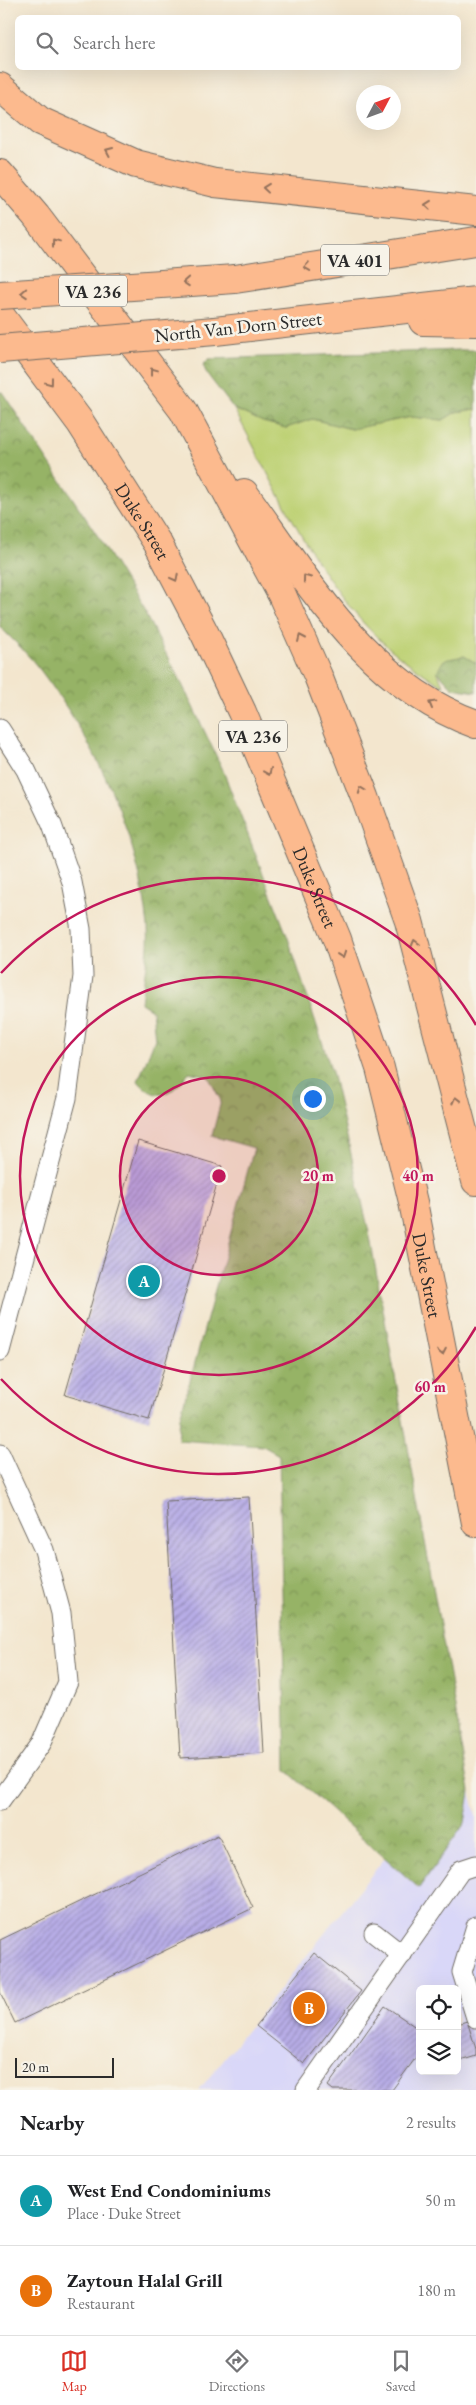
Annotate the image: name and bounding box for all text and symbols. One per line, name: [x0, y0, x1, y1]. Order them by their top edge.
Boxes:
search box: [15, 15, 461, 70]
icon: search: [33, 29, 61, 57]
text: Search here: [73, 30, 155, 55]
north arrow: [356, 85, 401, 130]
one-way arrow: [105, 147, 114, 158]
one-way arrow: [262, 183, 270, 194]
one-way arrow: [423, 200, 431, 211]
one-way arrow: [52, 238, 61, 248]
road number: VA 401: [321, 244, 389, 276]
one-way arrow: [302, 262, 311, 272]
road number: VA 236: [59, 276, 127, 306]
one-way arrow: [182, 276, 190, 287]
one-way arrow: [20, 288, 28, 299]
street label: North Van Dorn Street: [153, 306, 323, 348]
one-way arrow: [151, 368, 159, 377]
one-way arrow: [45, 376, 53, 385]
street label: Duke Street: [109, 478, 176, 564]
one-way arrow: [169, 572, 179, 581]
one-way arrow: [303, 574, 312, 583]
one-way arrow: [297, 634, 308, 643]
one-way arrow: [428, 700, 437, 710]
road number: VA 236: [219, 720, 287, 751]
one-way arrow: [261, 767, 272, 776]
one-way arrow: [358, 785, 368, 794]
street label: Duke Street: [287, 842, 343, 932]
one-way arrow: [410, 939, 420, 947]
one-way arrow: [336, 950, 346, 958]
your location: [300, 1086, 326, 1112]
one-way arrow: [451, 1095, 462, 1104]
text: 20 m: [302, 1166, 334, 1185]
text: 40 m: [402, 1166, 434, 1185]
centre of rings: [210, 1167, 228, 1185]
street label: Duke Street: [407, 1231, 448, 1320]
pin: A: [128, 1262, 160, 1300]
one-way arrow: [437, 1348, 447, 1357]
text: 60 m: [414, 1377, 446, 1396]
map controls: [416, 1985, 461, 2075]
button: locate: [416, 1985, 461, 2030]
pin: B: [293, 1989, 325, 2027]
button: layers: [416, 2030, 461, 2075]
scale bar: [15, 2055, 114, 2078]
text: 20 m: [22, 2058, 49, 2076]
text: Nearby: [20, 2109, 84, 2136]
text: 2 results: [406, 2112, 456, 2133]
text: West End Condominiums: [67, 2178, 271, 2203]
text: A: [30, 2190, 42, 2211]
text: 50 m: [425, 2190, 456, 2211]
text: Place · Duke Street: [67, 2203, 181, 2224]
text: Zaytoun Halal Grill: [67, 2268, 223, 2293]
text: B: [31, 2280, 41, 2301]
text: 180 m: [417, 2280, 456, 2301]
text: Restaurant: [67, 2293, 135, 2314]
tab: Map: [60, 2347, 88, 2395]
tab: Directions: [209, 2347, 265, 2395]
tab: Saved: [386, 2347, 416, 2395]

